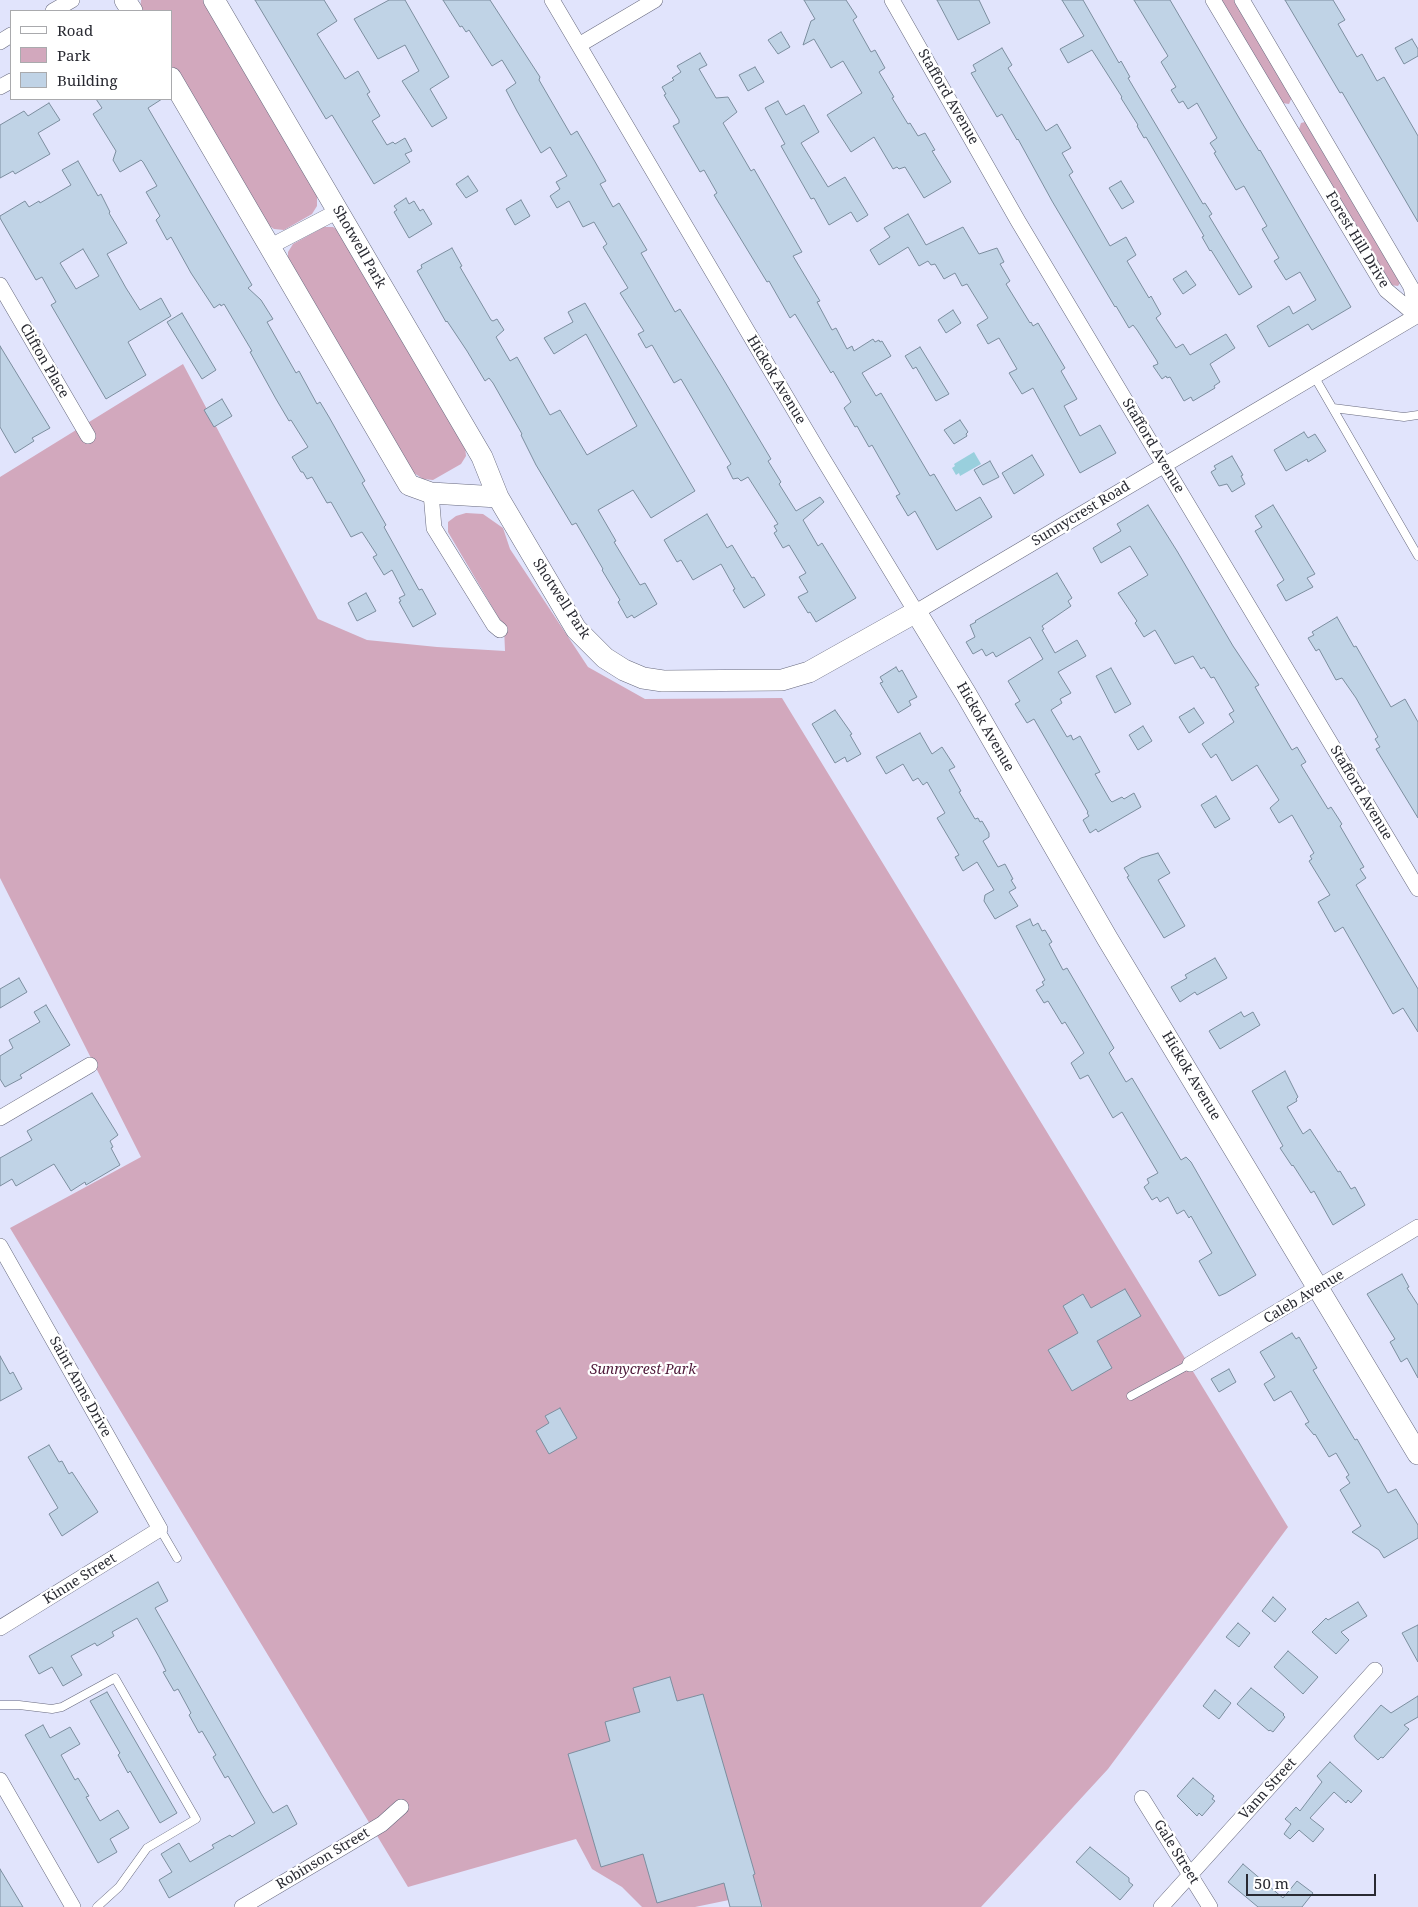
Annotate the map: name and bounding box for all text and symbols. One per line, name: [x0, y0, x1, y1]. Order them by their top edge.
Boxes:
legend: [10, 10, 172, 100]
text: Road: [57, 20, 93, 40]
text: Park: [57, 45, 90, 65]
street label: Stafford Avenue: [914, 46, 982, 148]
text: Building: [57, 70, 118, 90]
street label: Forest Hill Drive: [1322, 189, 1392, 291]
street label: Shotwell Park: [329, 203, 389, 291]
street label: Clifton Place: [16, 321, 72, 401]
street label: Hickok Avenue: [743, 333, 809, 427]
street label: Stafford Avenue: [1118, 396, 1188, 496]
street label: Sunnycrest Road: [1029, 478, 1133, 550]
street label: Shotwell Park: [529, 556, 593, 642]
street label: Hickok Avenue: [953, 679, 1017, 775]
street label: Stafford Avenue: [1326, 743, 1396, 843]
street label: Hickok Avenue: [1158, 1029, 1224, 1123]
street label: Caleb Avenue: [1261, 1266, 1347, 1328]
street label: Saint Anns Drive: [45, 1334, 115, 1440]
park label: Sunnycrest Park: [590, 1362, 696, 1378]
street label: Kinne Street: [41, 1550, 119, 1608]
street label: Vann Street: [1236, 1755, 1300, 1823]
street label: Gale Street: [1150, 1817, 1202, 1887]
street label: Robinson Street: [273, 1825, 373, 1893]
scale bar: [1248, 1864, 1378, 1896]
text: 50 m: [1254, 1873, 1289, 1893]

